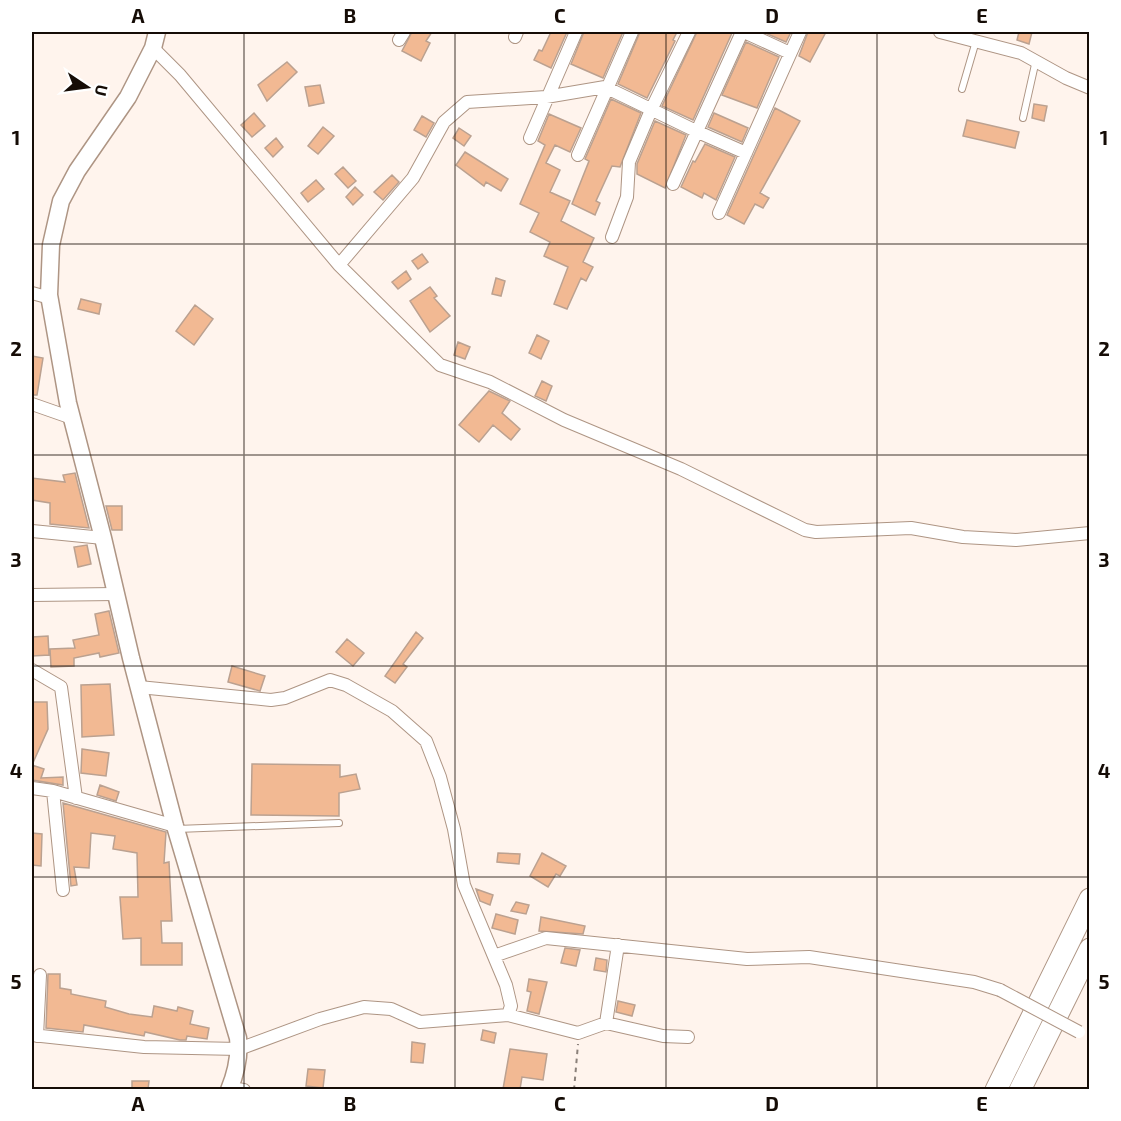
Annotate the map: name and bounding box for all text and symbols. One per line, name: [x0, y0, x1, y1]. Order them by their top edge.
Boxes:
text: A: [131, 3, 145, 27]
text: B: [344, 3, 356, 27]
text: C: [554, 3, 566, 27]
text: D: [765, 3, 779, 27]
text: E: [976, 3, 988, 27]
north arrow: [57, 57, 117, 117]
text: U: [92, 83, 113, 98]
text: 1: [12, 125, 20, 149]
text: 1: [1100, 125, 1108, 149]
text: 2: [10, 336, 22, 360]
text: 2: [1098, 336, 1110, 360]
text: 3: [10, 547, 22, 571]
text: 3: [1098, 547, 1110, 571]
text: 4: [10, 758, 23, 782]
text: 4: [1098, 758, 1111, 782]
text: 5: [10, 969, 22, 993]
text: 5: [1098, 969, 1110, 993]
text: A: [131, 1091, 145, 1115]
text: B: [344, 1091, 356, 1115]
text: C: [554, 1091, 566, 1115]
text: D: [765, 1091, 779, 1115]
text: E: [976, 1091, 988, 1115]

